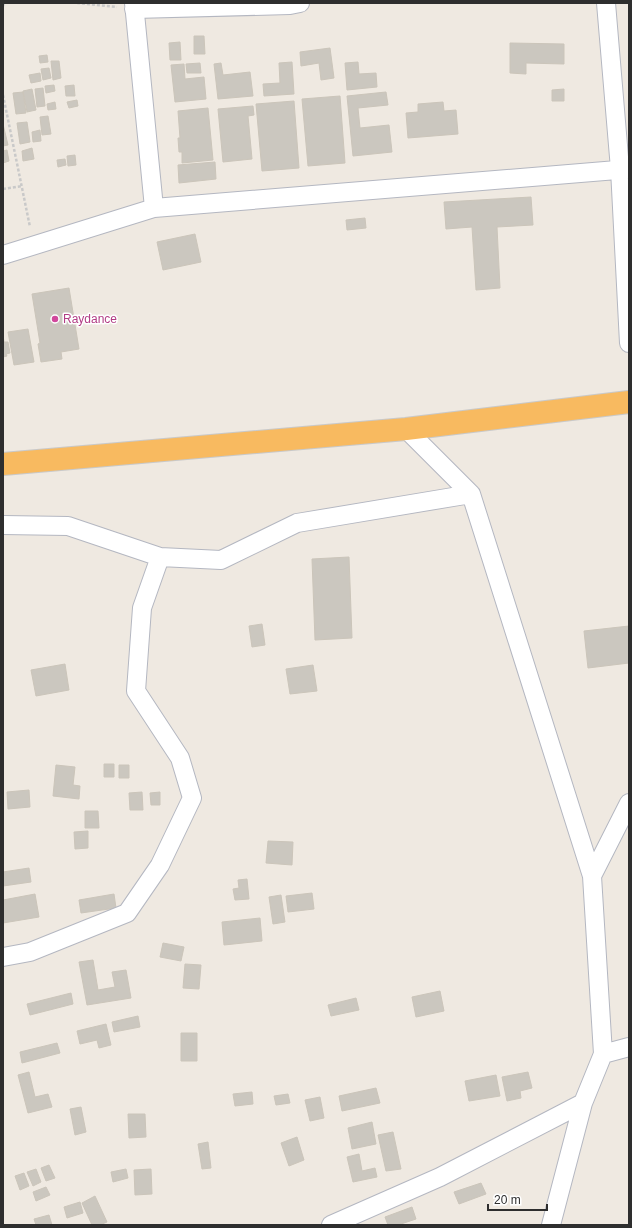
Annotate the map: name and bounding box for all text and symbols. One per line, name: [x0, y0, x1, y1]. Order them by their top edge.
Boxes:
place label: Raydance: [63, 312, 117, 326]
marker: Raydance: [50, 314, 60, 324]
scale bar: [488, 1186, 547, 1212]
text: 20 m: [494, 1193, 521, 1207]

